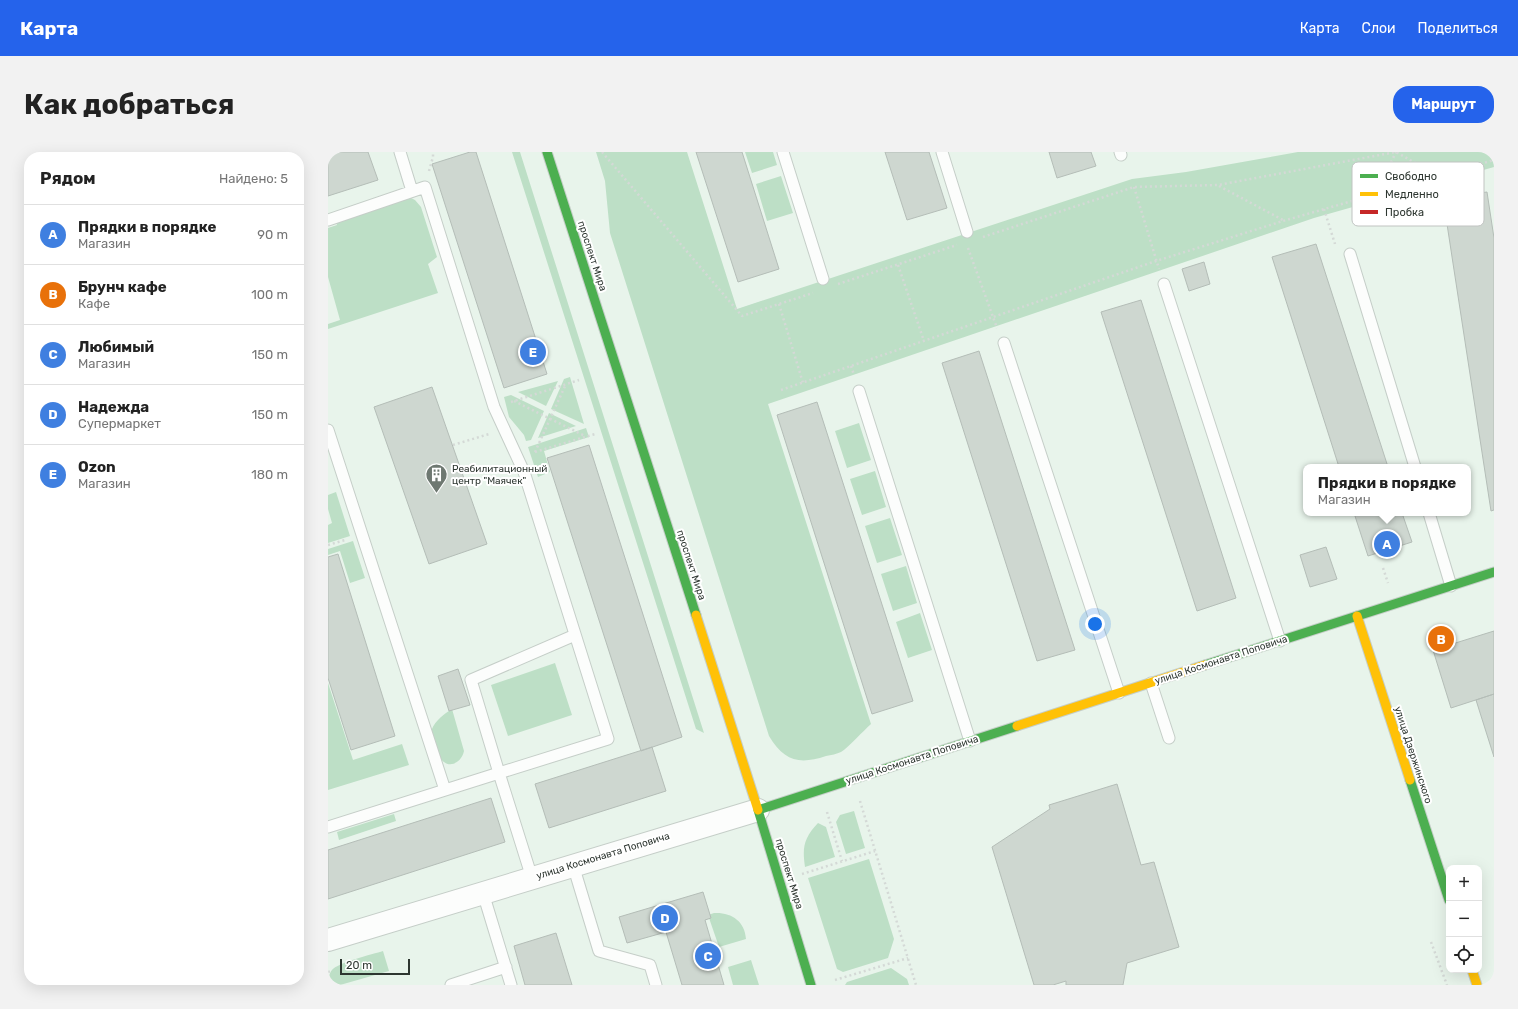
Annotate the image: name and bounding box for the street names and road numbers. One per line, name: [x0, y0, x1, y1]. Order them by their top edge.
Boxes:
street label: проспект Мира: [575, 219, 609, 293]
street label: проспект Мира: [674, 528, 708, 602]
street label: улица Космонавта Поповича: [1153, 633, 1289, 687]
street label: улица Дзержинского: [1392, 705, 1434, 805]
street label: улица Космонавта Поповича: [844, 733, 980, 787]
street label: улица Космонавта Поповича: [535, 830, 671, 882]
street label: проспект Мира: [773, 837, 805, 911]

